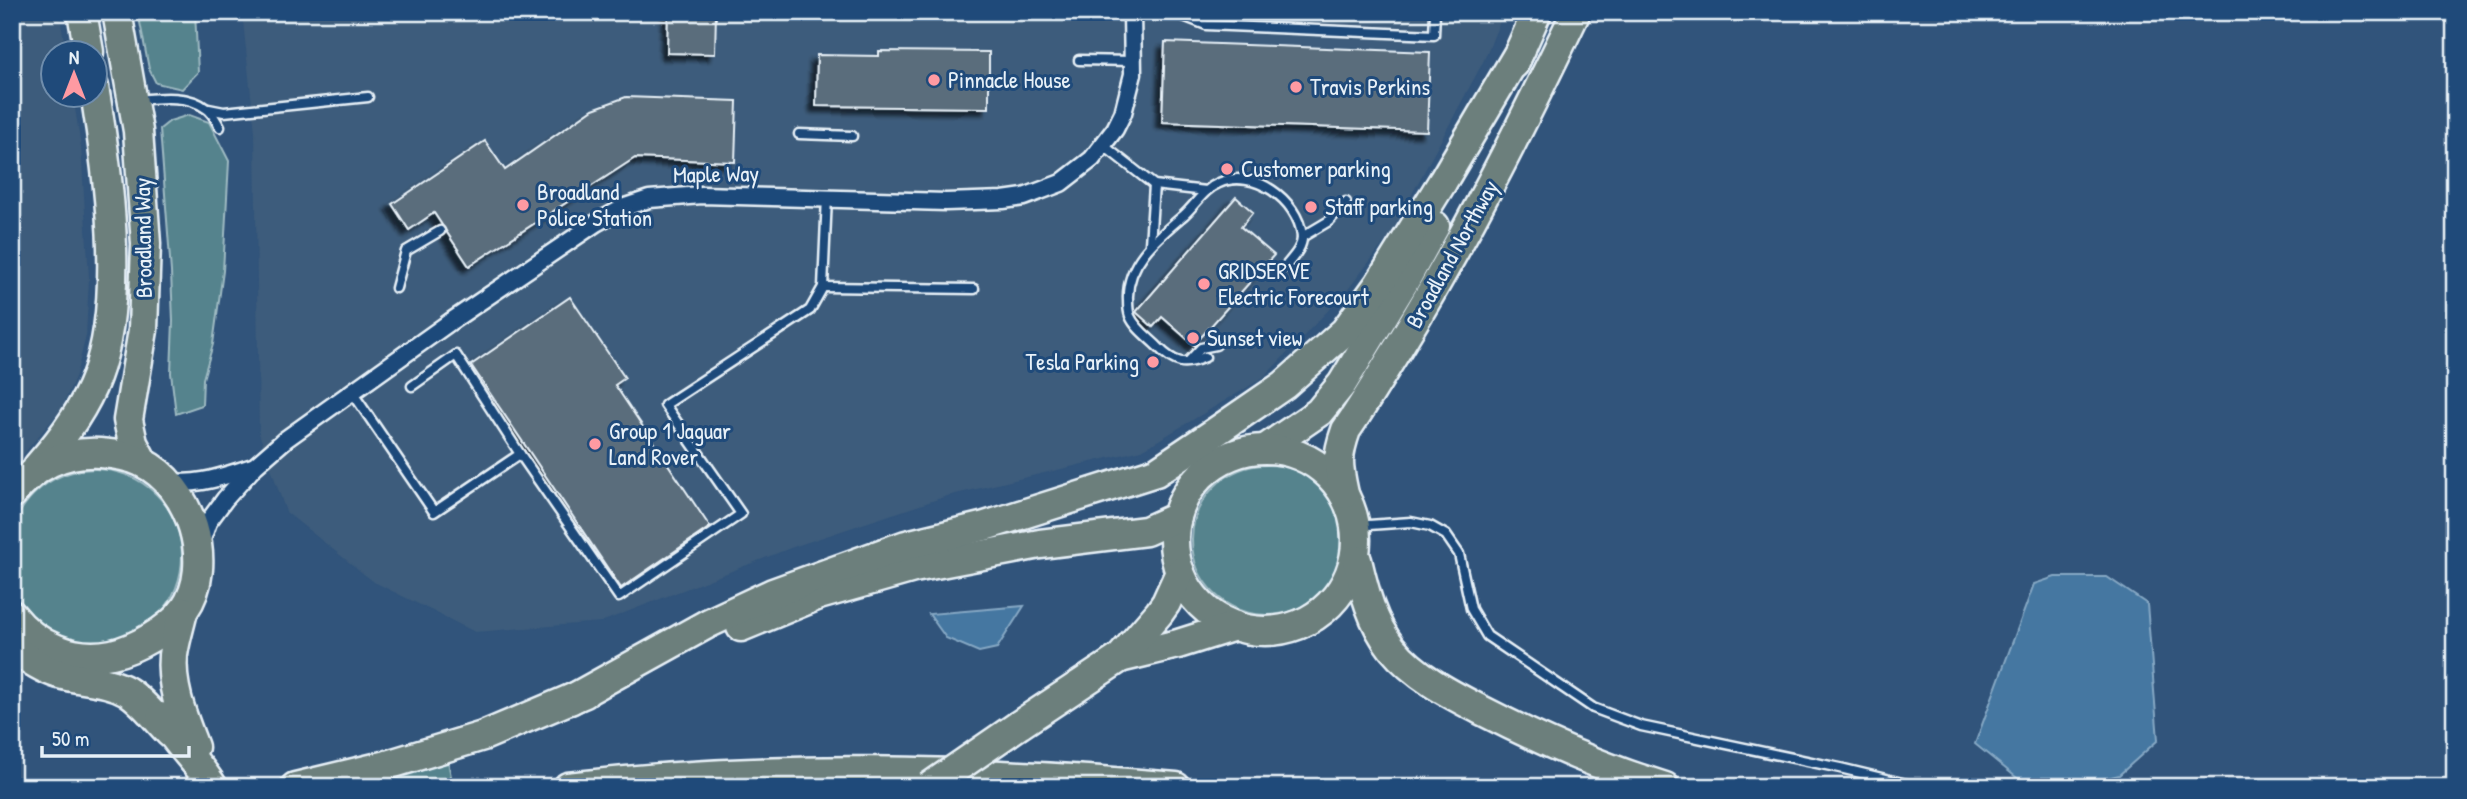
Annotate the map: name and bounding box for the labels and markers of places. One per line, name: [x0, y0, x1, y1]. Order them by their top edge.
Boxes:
place label: Pinnacle House: [948, 64, 1071, 95]
place label: Travis Perkins: [1310, 71, 1430, 102]
marker: Pinnacle House: [926, 72, 942, 88]
marker: Travis Perkins: [1288, 79, 1304, 95]
place label: Customer parking: [1241, 153, 1391, 184]
marker: Customer parking: [1219, 161, 1235, 177]
place label: Broadland Police Station: [537, 176, 652, 233]
place label: Staff parking: [1325, 191, 1433, 222]
marker: Broadland Police Station: [515, 197, 531, 213]
marker: Staff parking: [1303, 199, 1319, 215]
place label: GRIDSERVE Electric Forecourt: [1218, 255, 1370, 312]
marker: GRIDSERVE Electric Forecourt: [1196, 276, 1212, 292]
place label: Sunset view: [1207, 322, 1303, 353]
marker: Sunset view: [1185, 330, 1201, 346]
place label: Tesla Parking: [1026, 346, 1139, 377]
marker: Tesla Parking: [1145, 354, 1161, 370]
place label: Group 1 Jaguar Land Rover: [609, 415, 731, 472]
marker: Group 1 Jaguar Land Rover: [587, 436, 603, 452]

